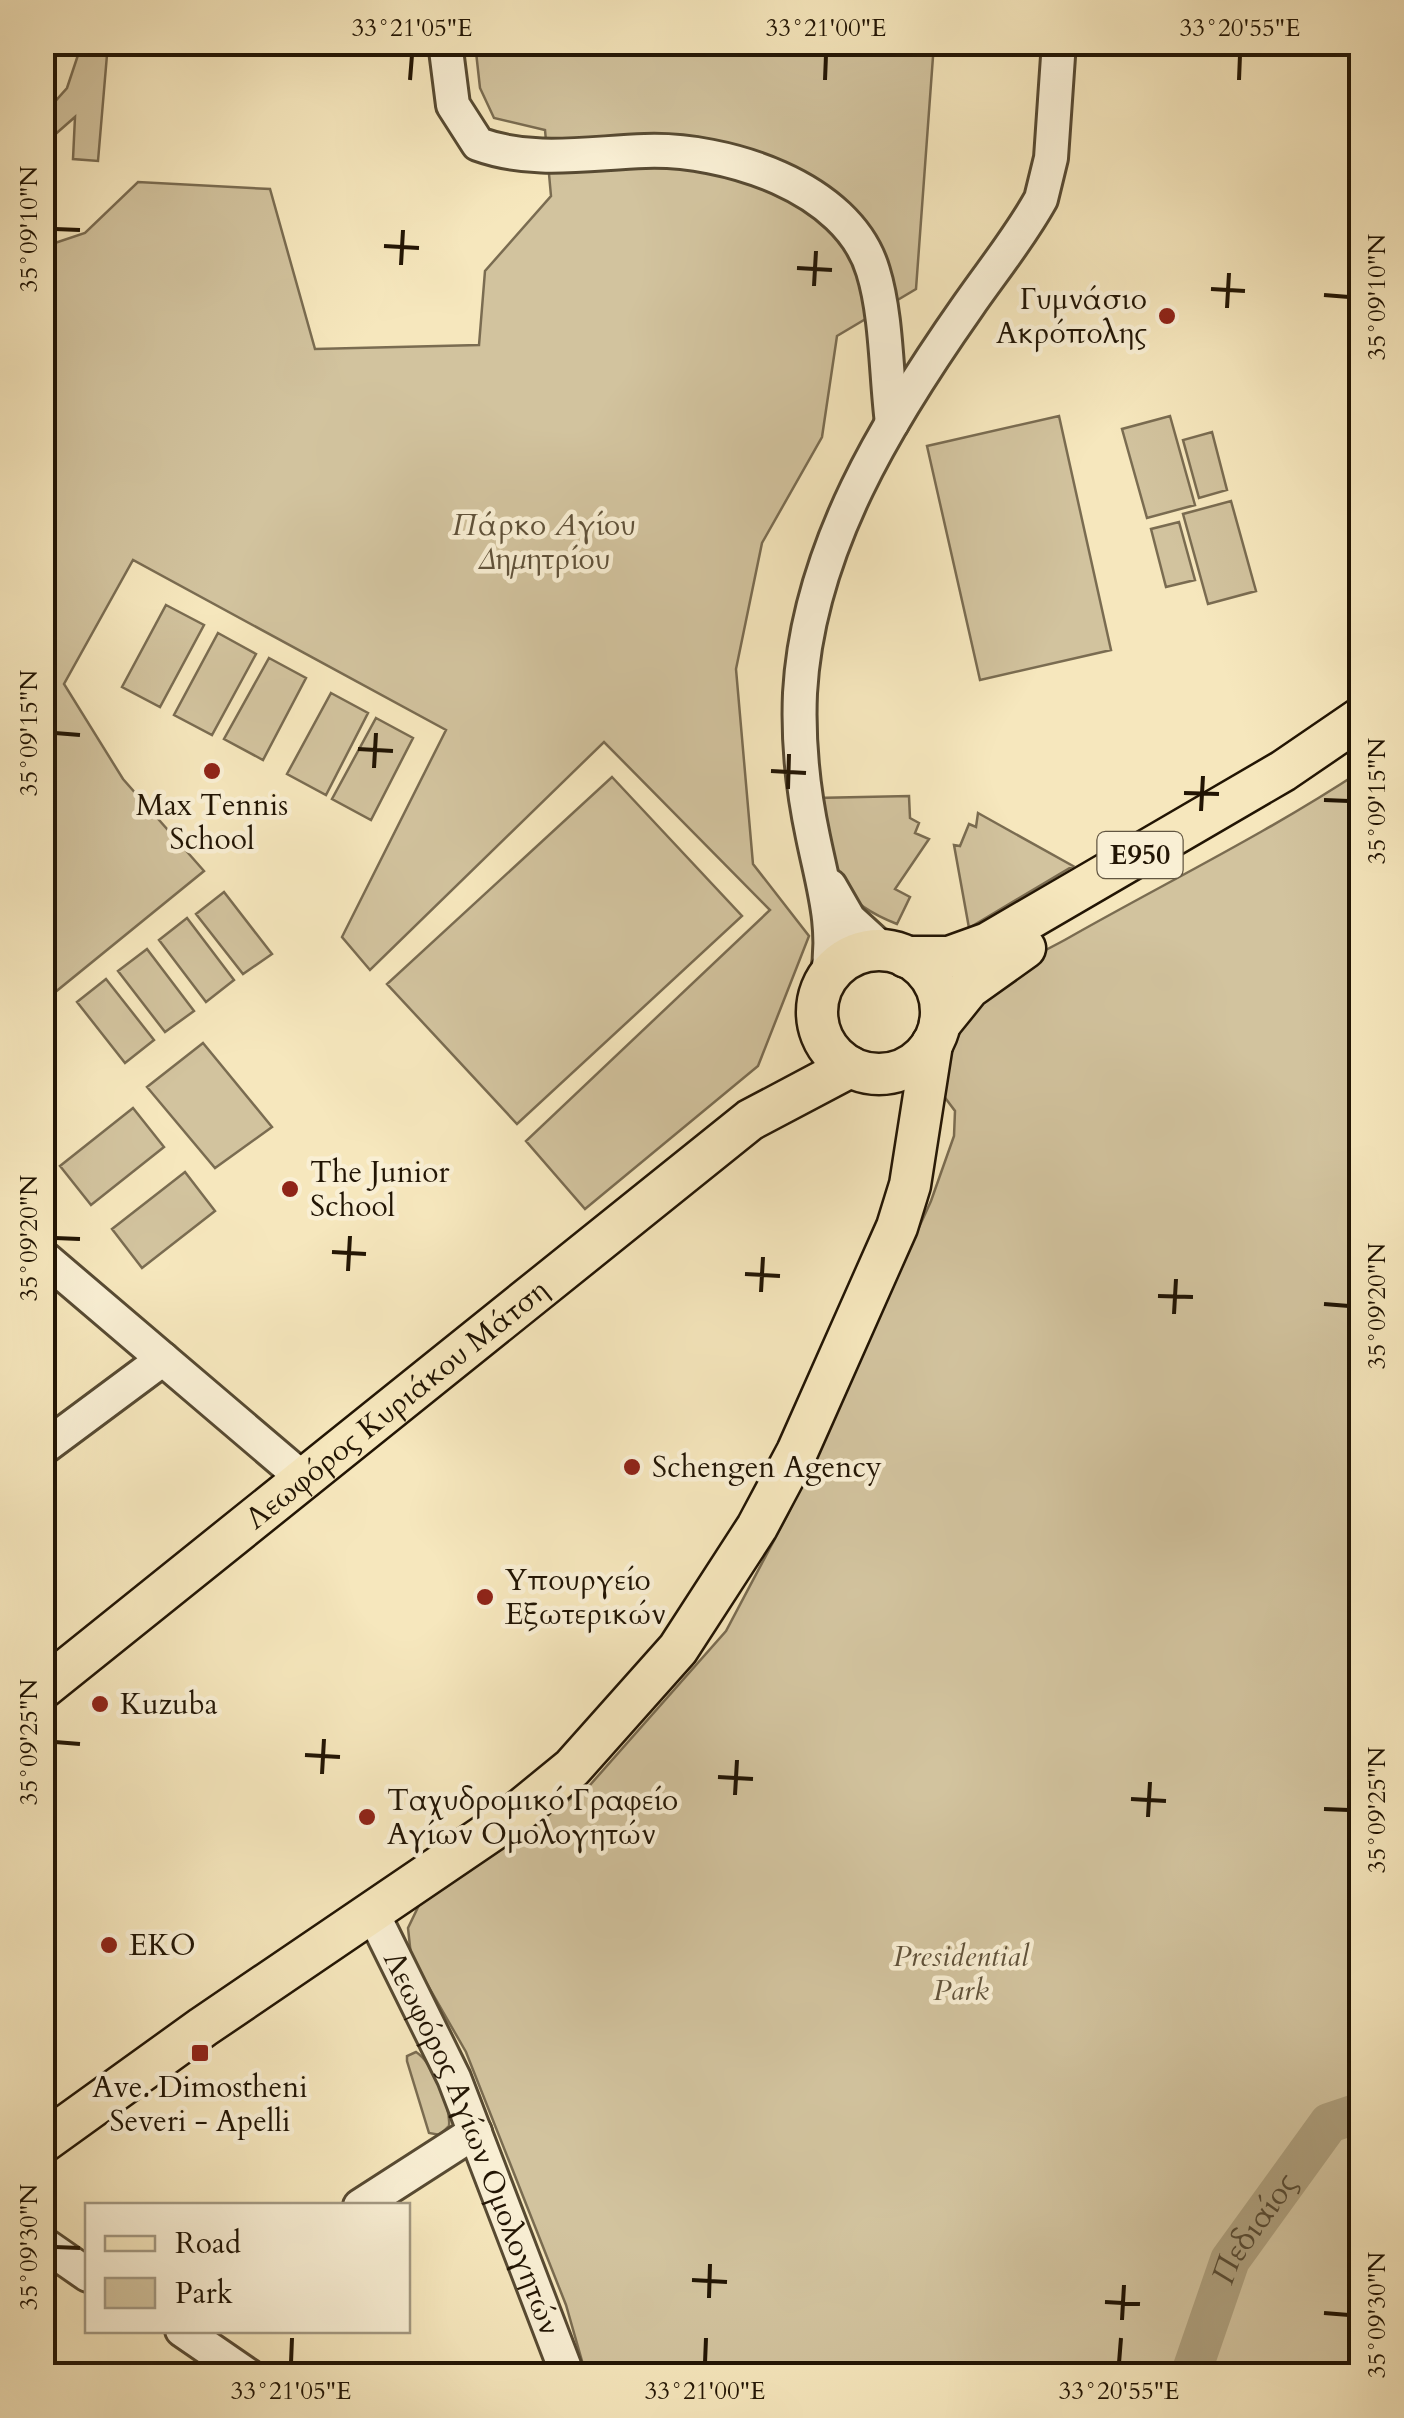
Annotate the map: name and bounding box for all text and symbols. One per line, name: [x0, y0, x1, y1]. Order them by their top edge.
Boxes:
text: 33°21'05"E: [352, 11, 472, 45]
text: 33°21'00"E: [766, 11, 886, 45]
text: 33°20'55"E: [1180, 11, 1300, 45]
text: 35°09'10"N: [12, 166, 46, 292]
text: 35°09'10"N: [1360, 234, 1394, 360]
place label: Γυμνάσιο Ακρόπολης: [996, 279, 1147, 354]
marker: Γυμνάσιο Ακρόπολης: [1156, 305, 1178, 327]
park label: Πάρκο Αγίου Δημητρίου: [452, 505, 636, 580]
text: 35°09'15"N: [12, 670, 46, 796]
text: 35°09'15"N: [1360, 738, 1394, 864]
marker: Max Tennis School: [201, 760, 223, 782]
place label: Max Tennis School: [136, 785, 288, 860]
road number: E950: [1098, 832, 1182, 878]
place label: The Junior School: [310, 1152, 449, 1227]
text: 35°09'20"N: [12, 1175, 46, 1301]
marker: The Junior School: [279, 1178, 301, 1200]
text: 35°09'20"N: [1360, 1243, 1394, 1369]
street label: Λεωφόρος Κυριάκου Μάτση: [236, 1270, 557, 1538]
place label: Schengen Agency: [652, 1447, 882, 1488]
marker: Schengen Agency: [621, 1456, 643, 1478]
place label: Υπουργείο Εξωτερικών: [505, 1560, 666, 1635]
marker: Υπουργείο Εξωτερικών: [474, 1586, 496, 1608]
text: 35°09'25"N: [12, 1679, 46, 1805]
place label: Kuzuba: [120, 1684, 218, 1725]
marker: Kuzuba: [89, 1693, 111, 1715]
text: 35°09'25"N: [1360, 1747, 1394, 1873]
place label: Ταχυδρομικό Γραφείο Αγίων Ομολογητών: [387, 1780, 678, 1855]
marker: Ταχυδρομικό Γραφείο Αγίων Ομολογητών: [356, 1806, 378, 1828]
place label: EKO: [129, 1925, 196, 1966]
marker: EKO: [98, 1934, 120, 1956]
park label: Presidential Park: [893, 1936, 1030, 2011]
street label: Λεωφόρος Αγίων Ομολογητών: [374, 1944, 571, 2341]
marker: Ave. Dimostheni Severi - Apelli: [189, 2042, 211, 2064]
place label: Ave. Dimostheni Severi - Apelli: [92, 2067, 308, 2142]
water label: Πεδιαίος: [1201, 2164, 1308, 2290]
text: 35°09'30"N: [12, 2184, 46, 2310]
legend: [85, 2203, 410, 2333]
text: Road: [175, 2223, 241, 2264]
text: 35°09'30"N: [1360, 2252, 1394, 2378]
text: Park: [175, 2273, 233, 2314]
text: 33°21'05"E: [231, 2374, 351, 2408]
text: 33°21'00"E: [645, 2374, 765, 2408]
text: 33°20'55"E: [1059, 2374, 1179, 2408]

